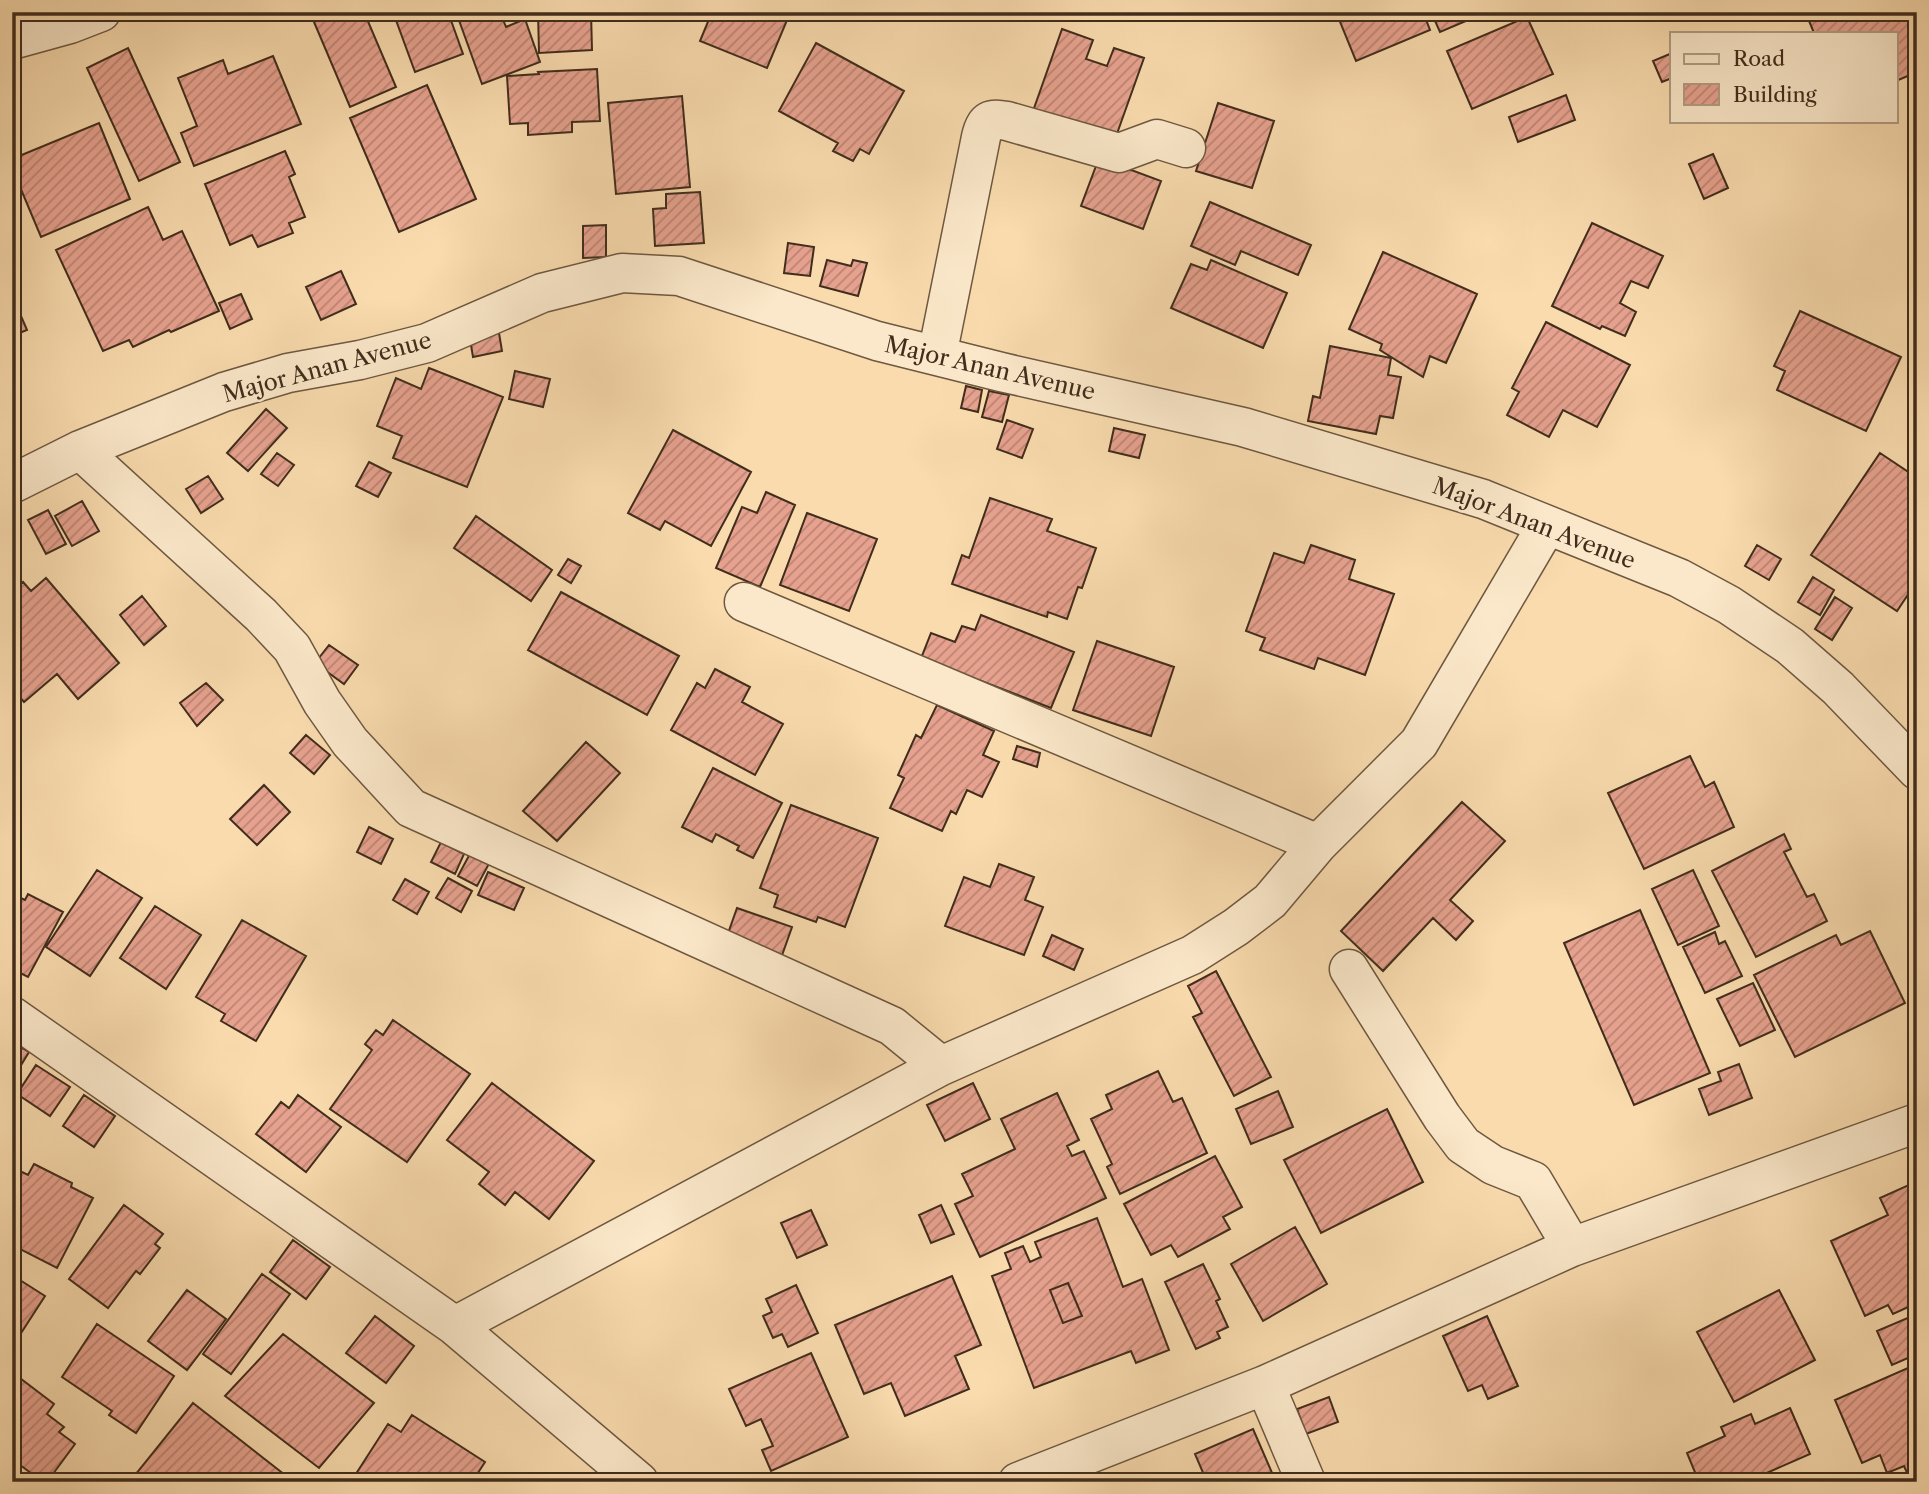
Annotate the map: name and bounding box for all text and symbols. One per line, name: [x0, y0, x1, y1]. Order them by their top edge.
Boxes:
legend: [1670, 32, 1898, 122]
text: Road: [1733, 46, 1785, 71]
text: Building: [1733, 82, 1818, 107]
street label: Major Anan Avenue: [219, 326, 435, 408]
street label: Major Anan Avenue: [882, 330, 1098, 406]
street label: Major Anan Avenue: [1429, 471, 1639, 575]

